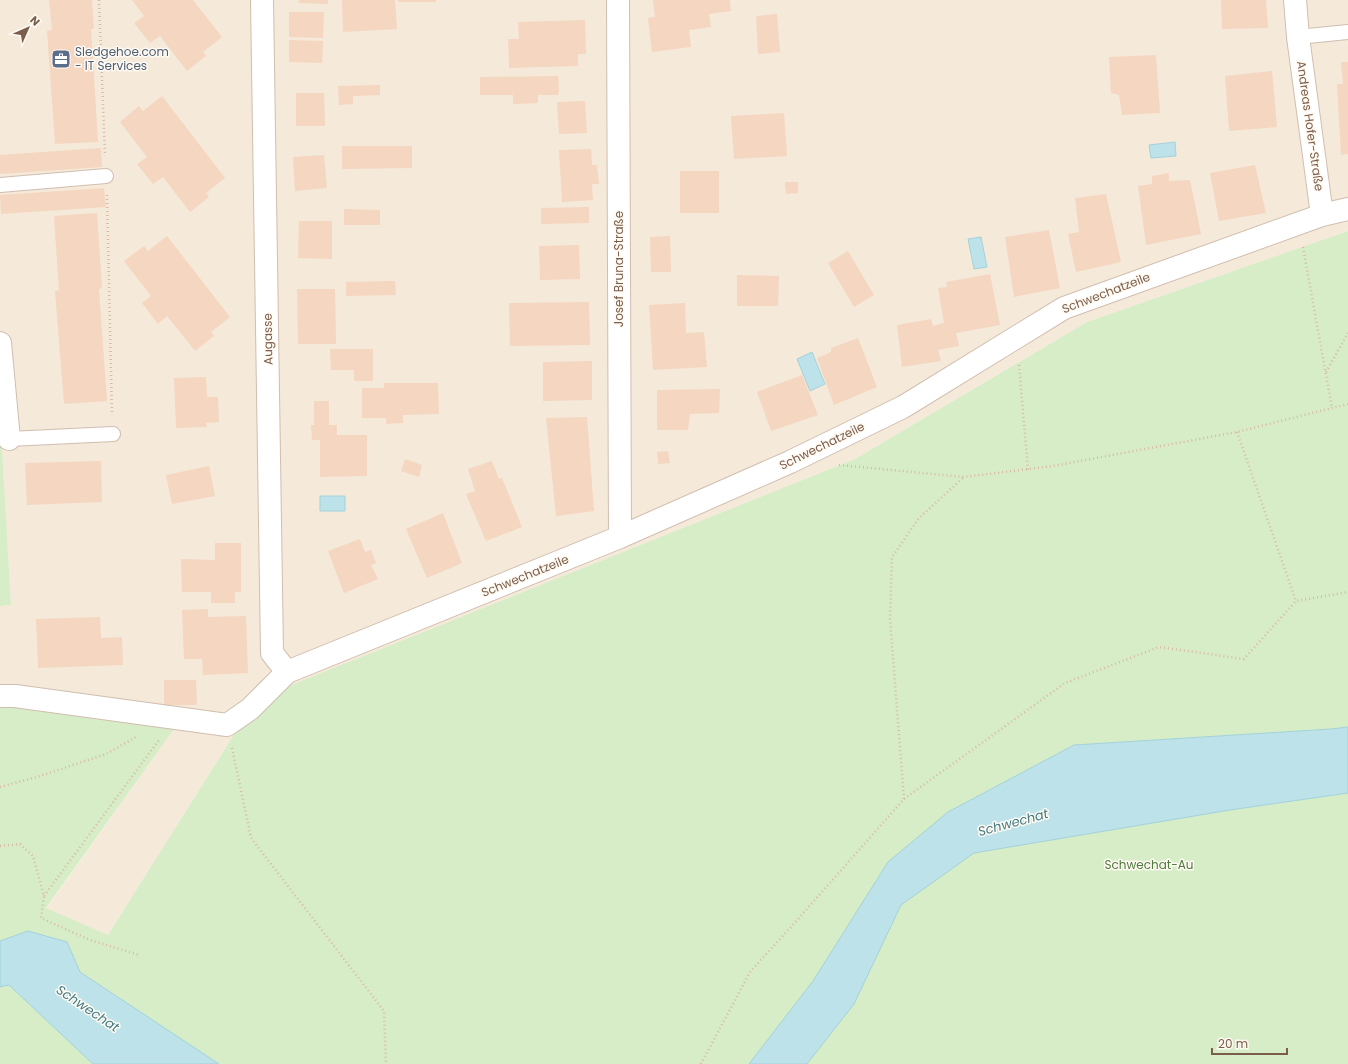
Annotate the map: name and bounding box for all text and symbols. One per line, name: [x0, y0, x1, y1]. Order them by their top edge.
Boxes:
north arrow: [8, 8, 48, 48]
text: N: [26, 12, 44, 30]
place label: Sledgehoe.com - IT Services: [75, 43, 169, 74]
office icon: Sledgehoe.com - IT Services: [50, 48, 72, 70]
street label: Andreas Hofer-Straße: [1293, 60, 1328, 192]
street label: Josef Bruna-Straße: [610, 211, 627, 327]
street label: Schwechatzeile: [1059, 268, 1152, 317]
street label: Augasse: [259, 313, 276, 365]
street label: Schwechatzeile: [776, 418, 867, 474]
street label: Schwechatzeile: [479, 550, 571, 601]
water label: Schwechat: [976, 804, 1051, 841]
park label: Schwechat-Au: [1104, 856, 1194, 873]
water label: Schwechat: [52, 980, 123, 1037]
scale bar: [1212, 1030, 1287, 1056]
text: 20 m: [1218, 1035, 1248, 1052]

